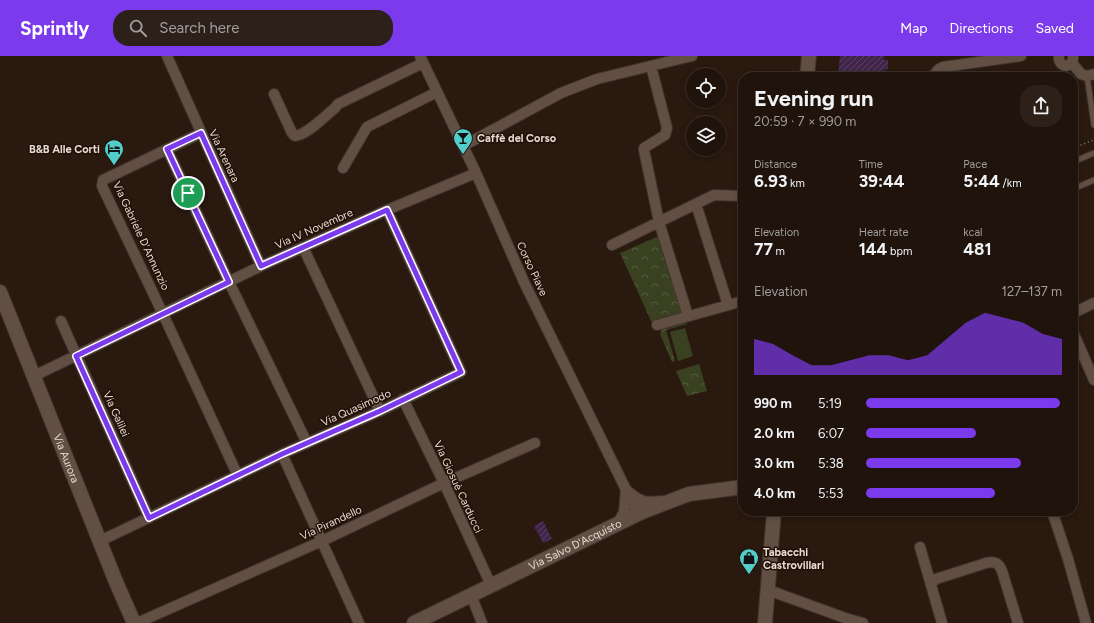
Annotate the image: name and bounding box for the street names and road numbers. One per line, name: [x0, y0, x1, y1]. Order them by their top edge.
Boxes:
street label: Via Arenara: [206, 128, 242, 184]
street label: Via Gabriele D'Annunzio: [110, 180, 172, 292]
street label: Via IV Novembre: [273, 206, 355, 252]
street label: Corso Piave: [514, 240, 550, 298]
street label: Via Quasimodo: [319, 387, 393, 429]
street label: Via Galilei: [100, 389, 132, 439]
street label: Via Aurora: [51, 432, 82, 485]
street label: Via Giosuè Carducci: [431, 439, 485, 535]
street label: Via Pirandello: [298, 503, 364, 543]
street label: Via Salvo D'Acquisto: [526, 517, 624, 573]

